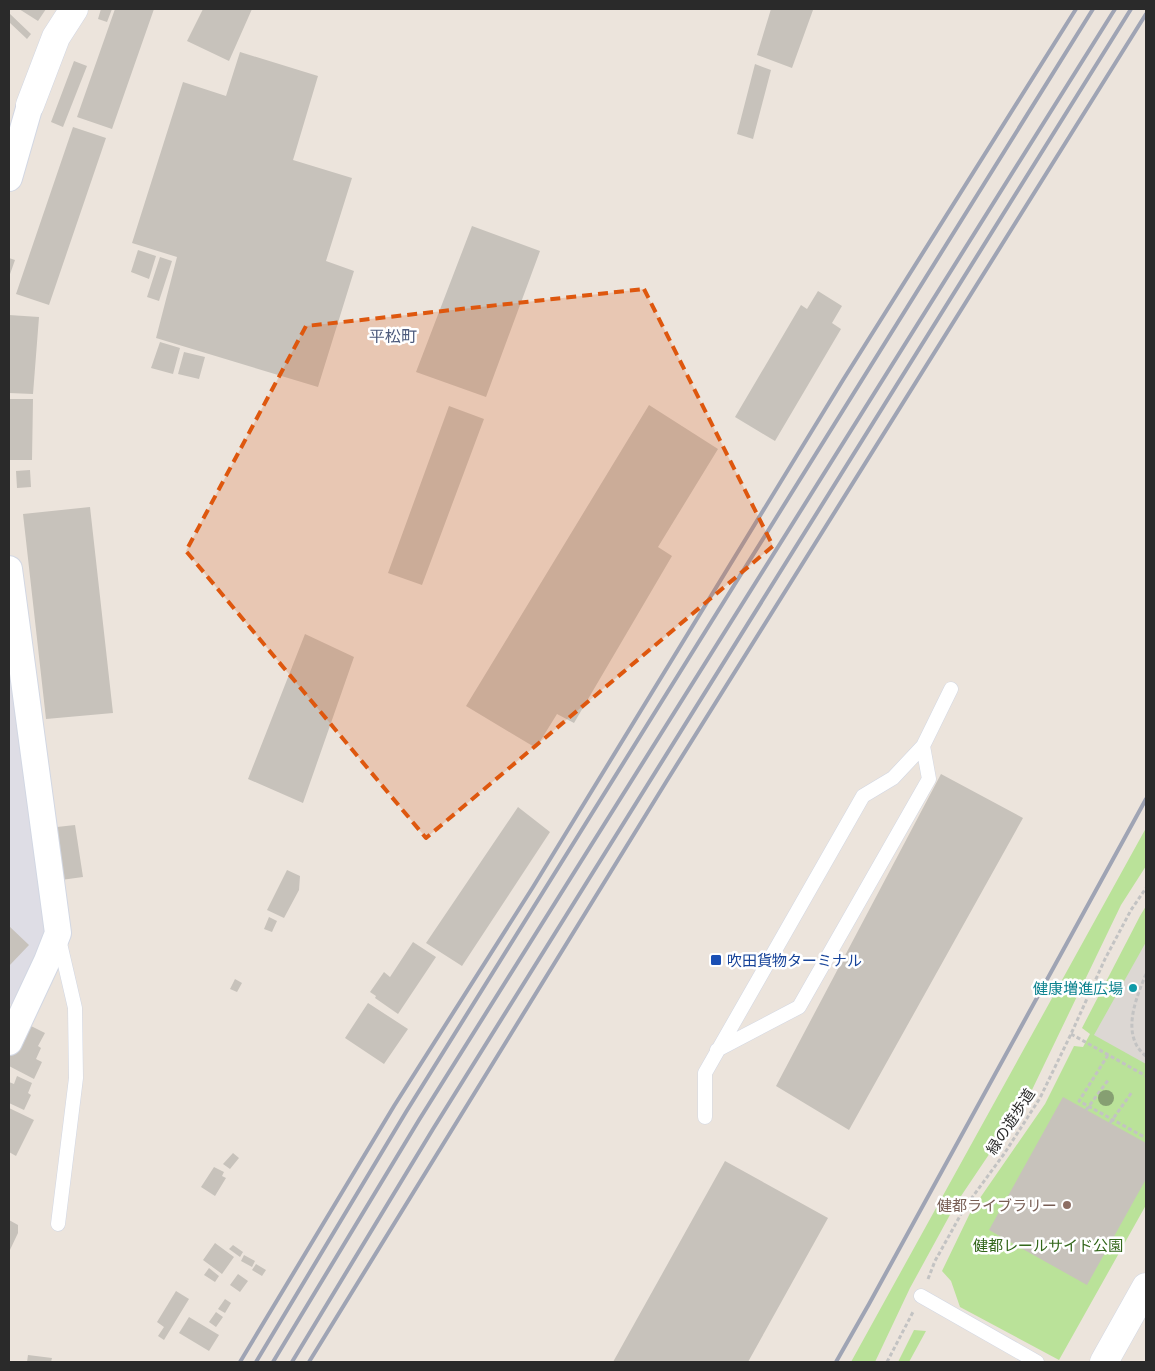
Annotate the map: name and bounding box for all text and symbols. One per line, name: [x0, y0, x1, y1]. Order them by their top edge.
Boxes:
district label: 平松町: [369, 326, 417, 345]
place label: 吹田貨物ターミナル: [727, 951, 862, 969]
marker: 吹田貨物ターミナル: [709, 953, 723, 967]
place label: 健康増進広場: [1033, 979, 1123, 997]
marker: 健康増進広場: [1127, 982, 1139, 994]
street label: 緑の遊歩道: [982, 1085, 1038, 1157]
place label: 健都ライブラリー: [937, 1196, 1057, 1214]
marker: 健都ライブラリー: [1061, 1199, 1073, 1211]
park label: 健都レールサイド公園: [973, 1236, 1123, 1254]

